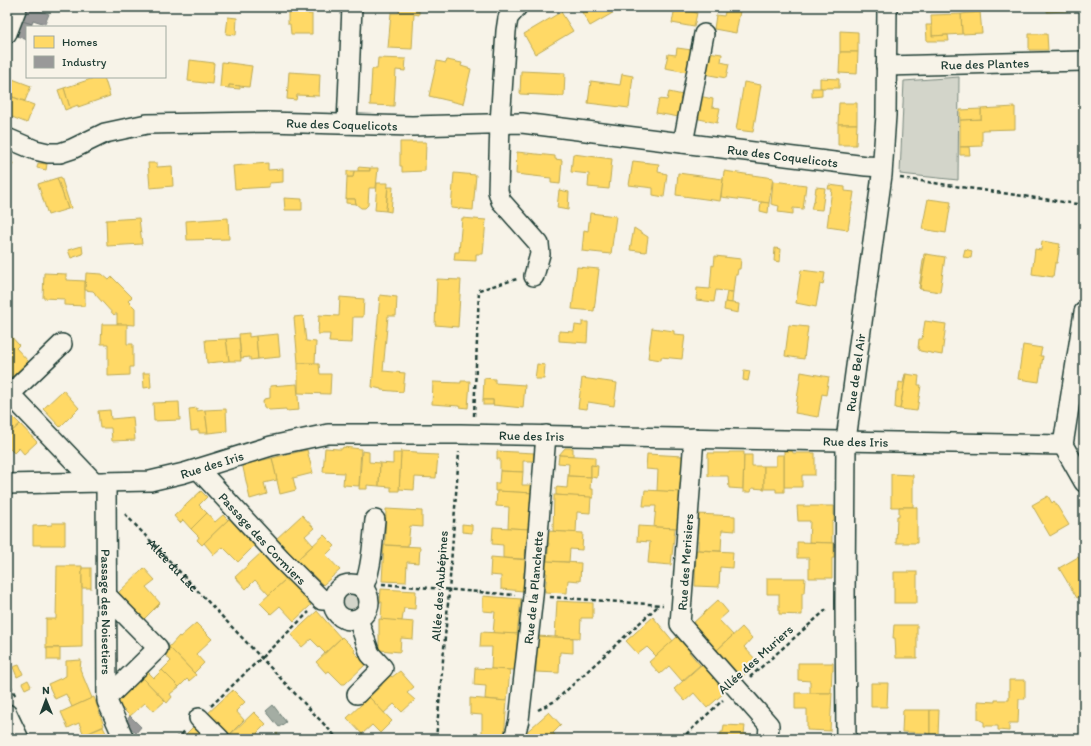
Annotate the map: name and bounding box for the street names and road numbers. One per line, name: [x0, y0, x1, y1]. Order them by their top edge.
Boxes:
street label: Rue des Plantes: [941, 55, 1030, 73]
street label: Rue des Coquelicots: [286, 116, 398, 134]
street label: Rue des Coquelicots: [726, 142, 839, 170]
street label: Rue de Bel Air: [843, 332, 868, 413]
street label: Rue des Iris: [499, 428, 565, 444]
street label: Rue des Iris: [823, 434, 889, 450]
street label: Rue des Iris: [178, 448, 246, 482]
street label: Passage des Cormiers: [215, 490, 309, 588]
street label: Rue des Merisiers: [675, 513, 696, 611]
street label: Allée des Aubépines: [428, 530, 451, 642]
street label: Rue de la Planchette: [521, 530, 546, 645]
street label: Allée du Lac: [144, 535, 201, 595]
street label: Passage des Noisetiers: [98, 549, 114, 675]
street label: Allée des Muriers: [715, 622, 796, 697]

